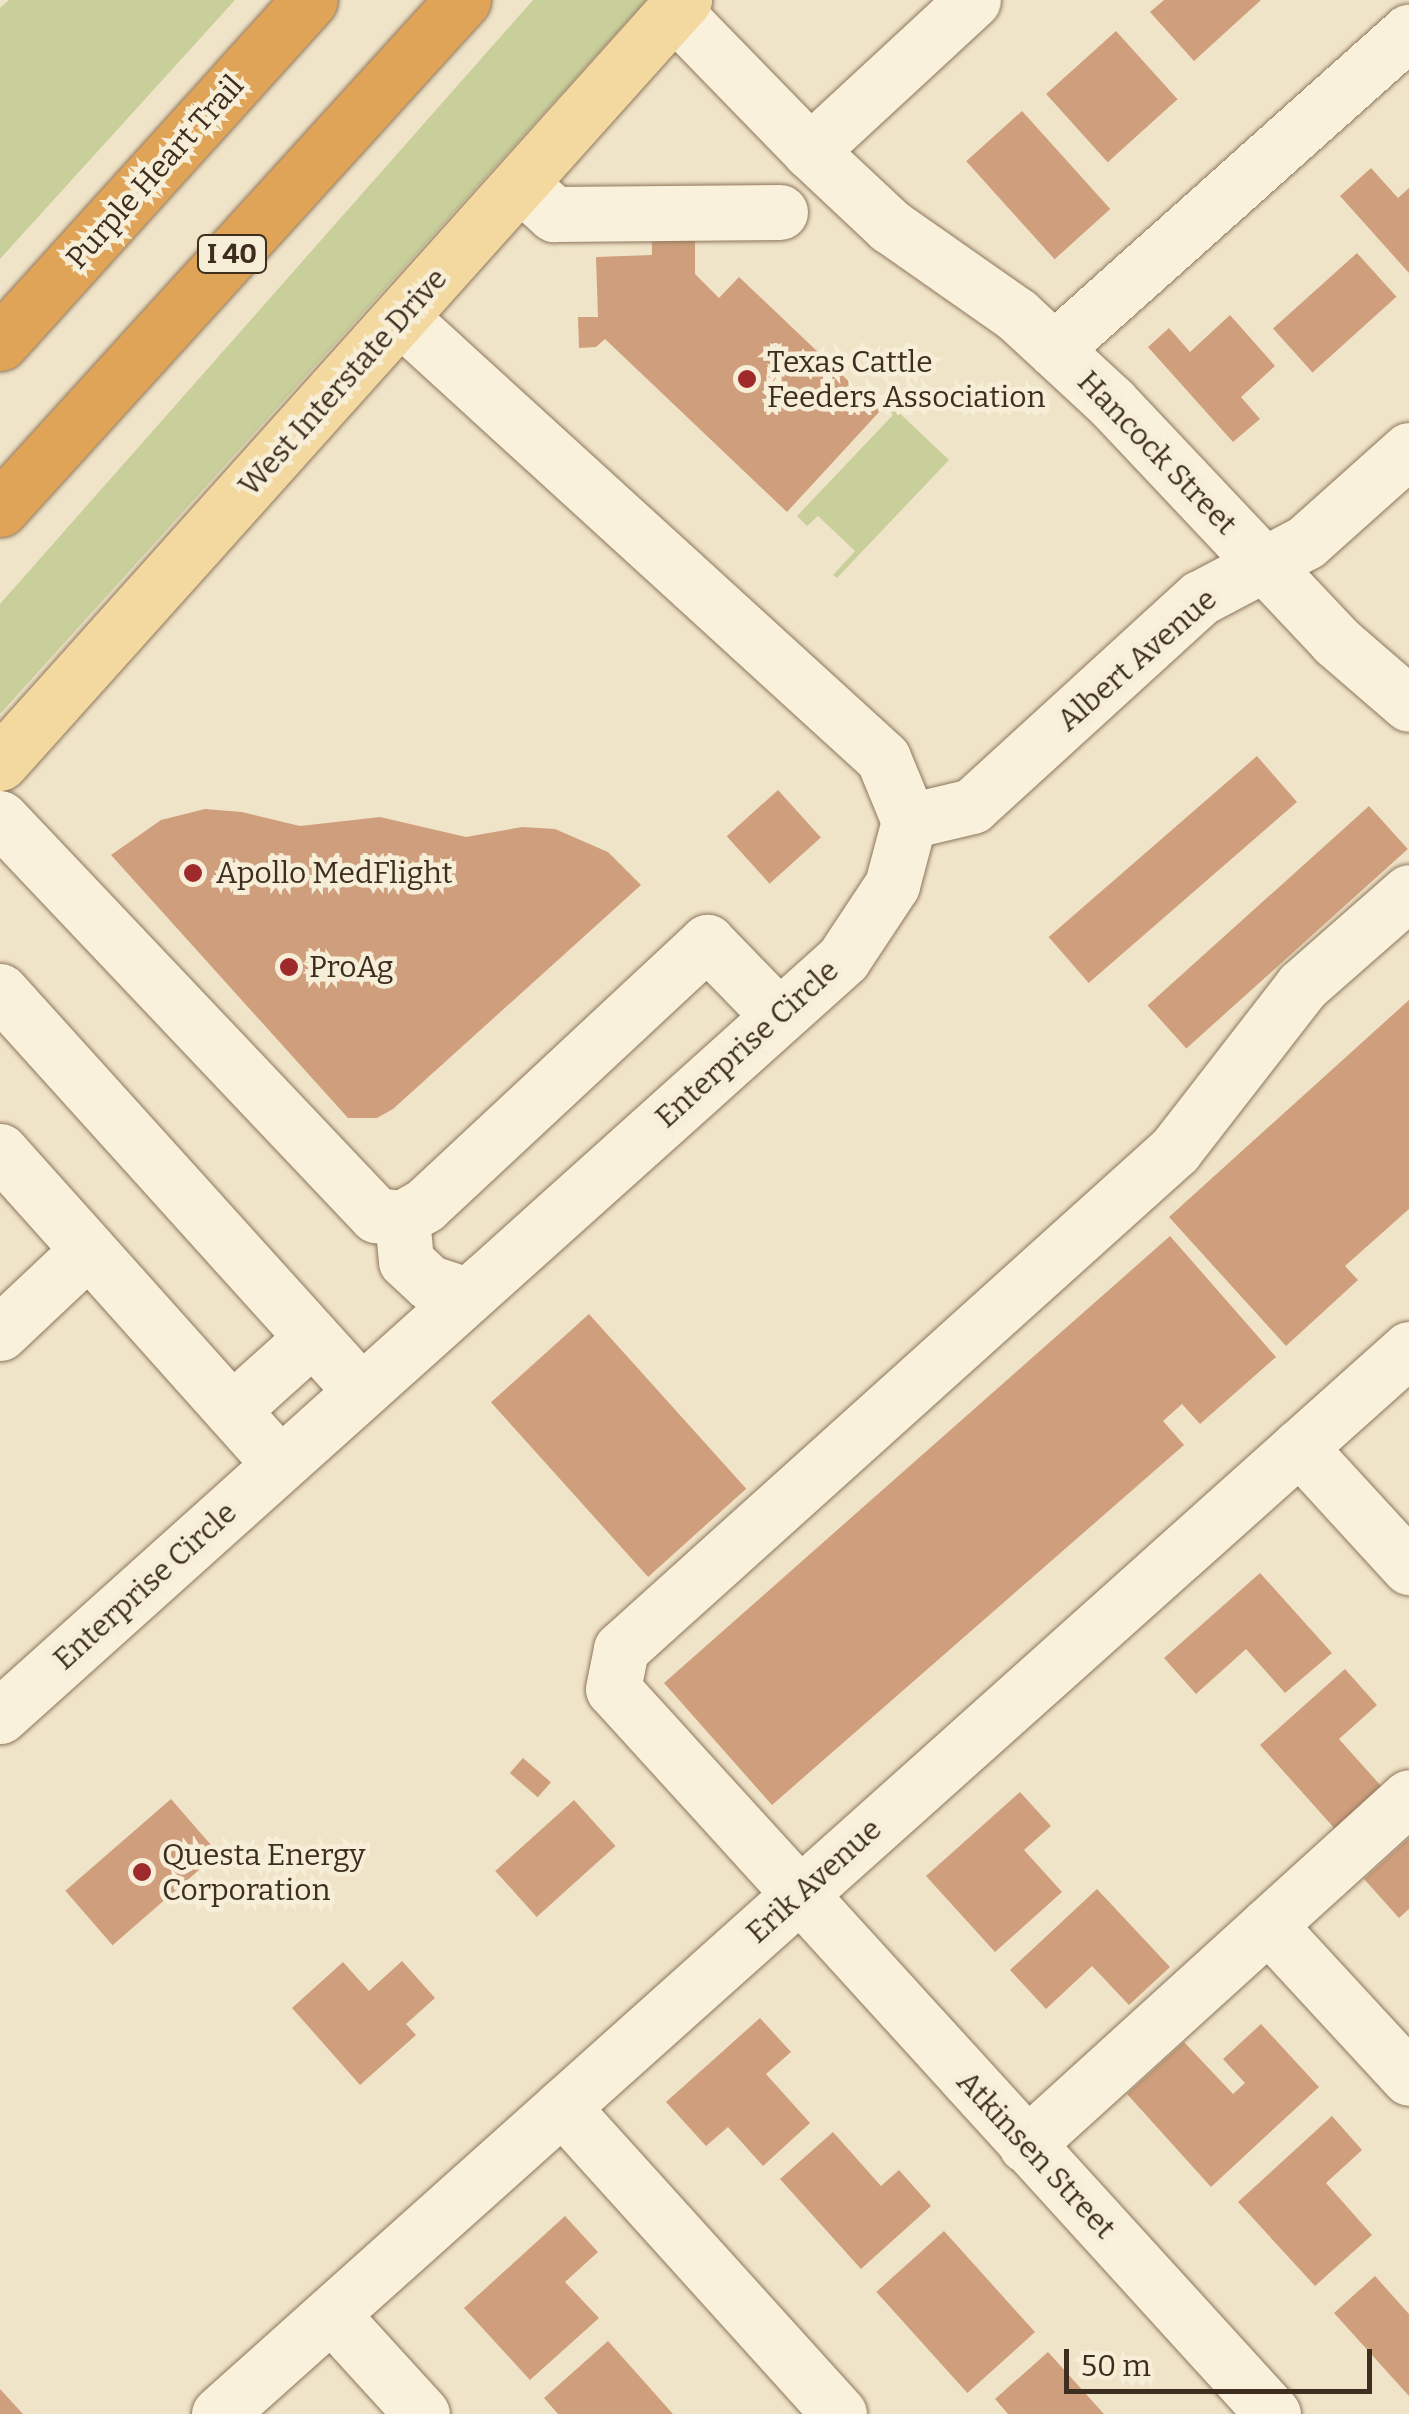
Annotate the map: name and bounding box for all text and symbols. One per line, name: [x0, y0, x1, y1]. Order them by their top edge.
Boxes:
street label: Purple Heart Trail: [59, 68, 251, 276]
road number: I 40: [194, 231, 270, 277]
street label: West Interstate Drive: [231, 261, 455, 503]
place label: Texas Cattle Feeders Association: [767, 344, 1045, 414]
street label: Hancock Street: [1070, 364, 1244, 542]
marker: Texas Cattle Feeders Association: [736, 368, 758, 390]
street label: Albert Avenue: [1050, 581, 1224, 739]
place label: Apollo MedFlight: [216, 855, 453, 891]
marker: Apollo MedFlight: [180, 860, 206, 886]
place label: ProAg: [309, 949, 394, 985]
street label: Enterprise Circle: [648, 953, 846, 1135]
marker: ProAg: [278, 956, 300, 978]
street label: Enterprise Circle: [46, 1495, 244, 1677]
street label: Erik Avenue: [739, 1811, 889, 1951]
place label: Questa Energy Corporation: [162, 1837, 365, 1908]
marker: Questa Energy Corporation: [131, 1861, 153, 1883]
street label: Atkinsen Street: [949, 2064, 1123, 2246]
scale bar: [1069, 2329, 1376, 2391]
text: 50 m: [1081, 2348, 1151, 2384]

